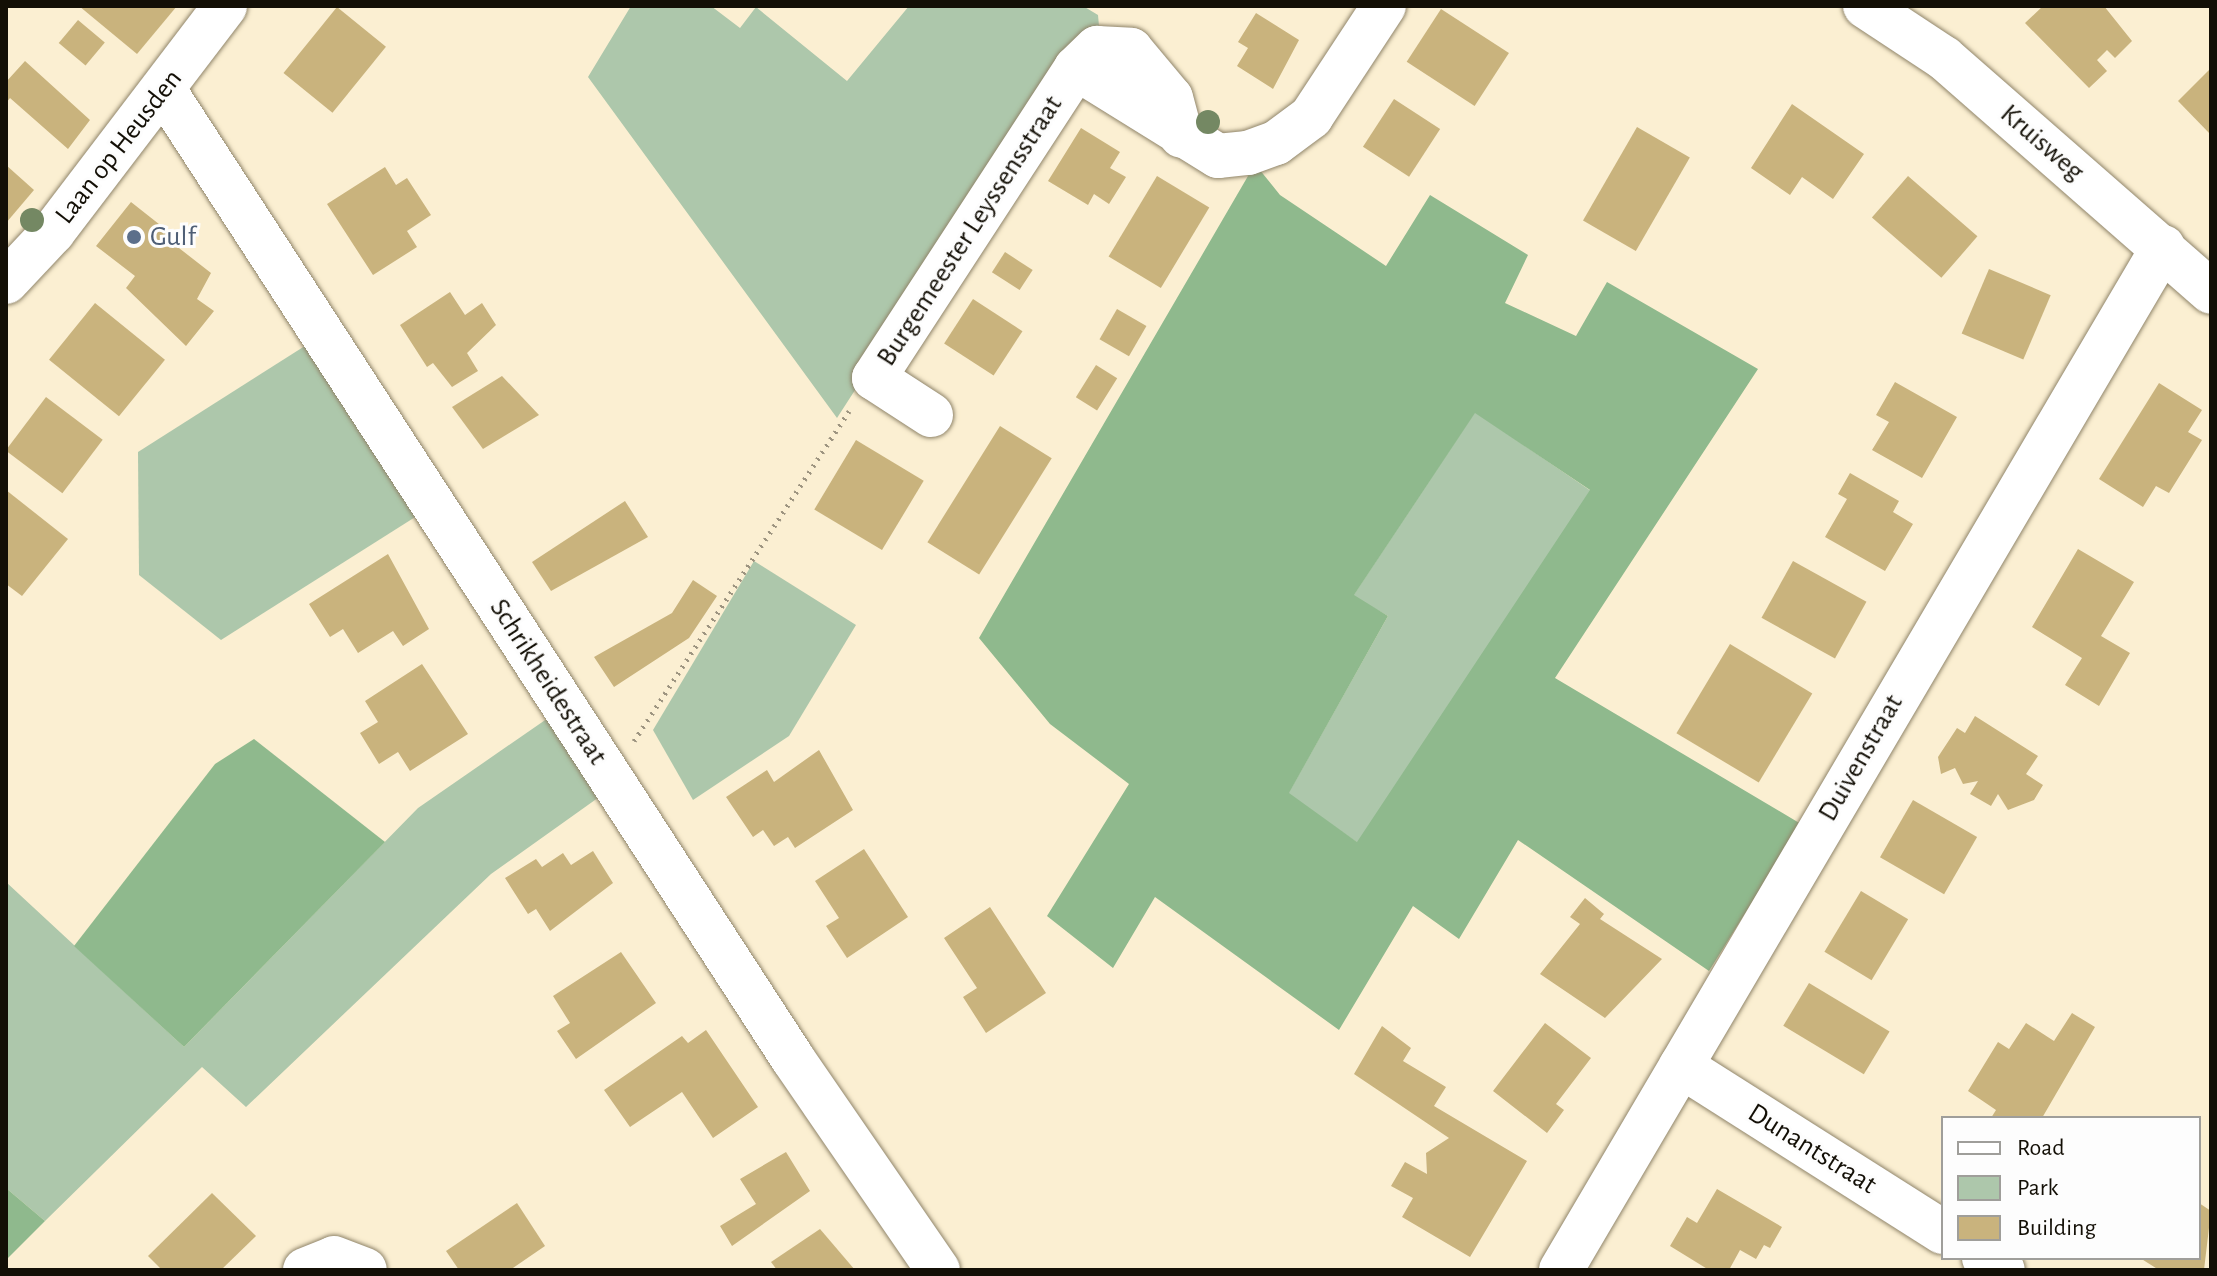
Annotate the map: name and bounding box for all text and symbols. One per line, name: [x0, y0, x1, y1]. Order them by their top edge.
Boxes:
street label: Laan op Heusden: [48, 63, 190, 231]
street label: Burgemeester Leyssensstraat: [870, 89, 1070, 373]
street label: Kruisweg: [1993, 97, 2091, 189]
place label: Gulf: [150, 220, 196, 254]
marker: Gulf: [125, 228, 143, 246]
street label: Schrikheidestraat: [482, 593, 614, 771]
street label: Duivenstraat: [1811, 689, 1911, 827]
street label: Dunantstraat: [1741, 1096, 1883, 1202]
legend: [1941, 1116, 2201, 1260]
text: Road: [2017, 1136, 2065, 1160]
text: Park: [2017, 1176, 2058, 1200]
text: Building: [2017, 1216, 2096, 1240]

